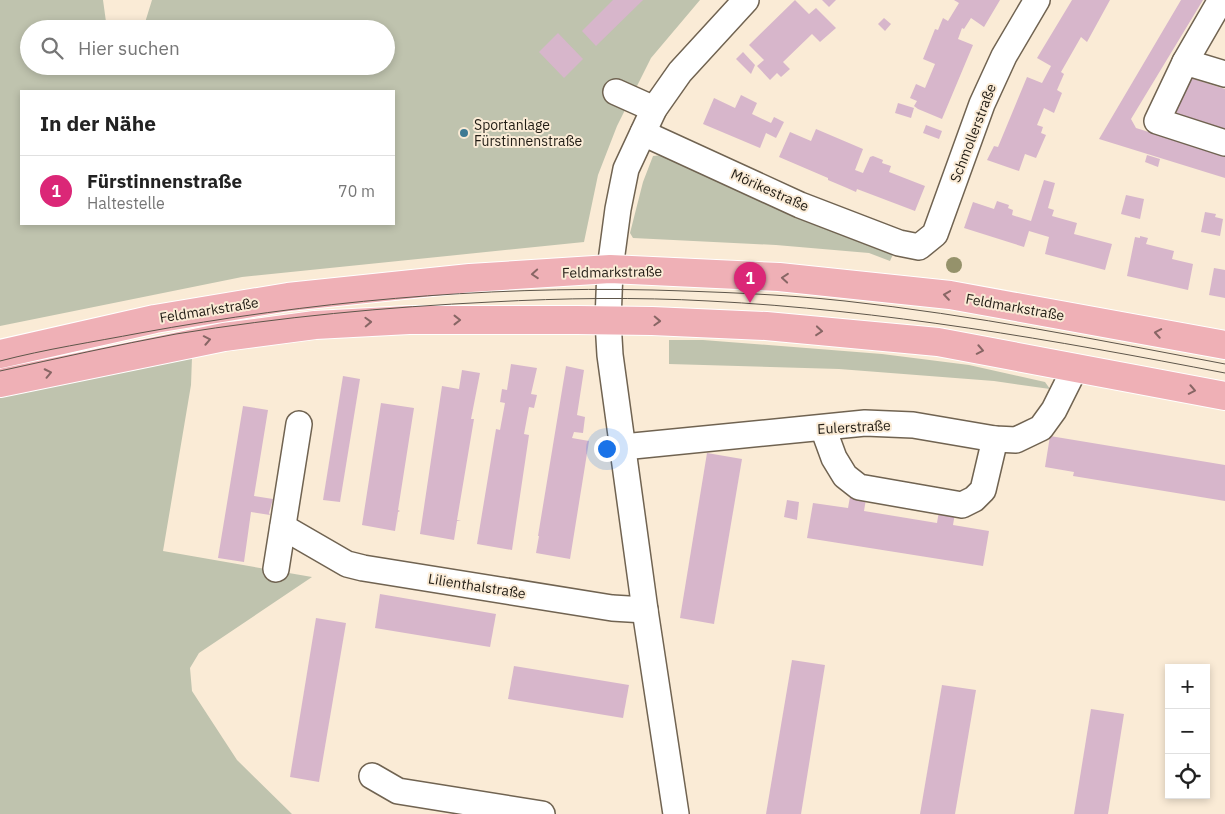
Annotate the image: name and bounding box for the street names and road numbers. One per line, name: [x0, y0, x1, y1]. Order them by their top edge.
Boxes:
street label: Schmollerstraße: [946, 81, 1000, 185]
street label: Mörikestraße: [728, 165, 812, 215]
street label: Feldmarkstraße: [562, 262, 662, 282]
street label: Feldmarkstraße: [964, 289, 1066, 325]
street label: Feldmarkstraße: [158, 293, 260, 327]
street label: Eulerstraße: [817, 416, 892, 438]
street label: Lilienthalstraße: [427, 569, 527, 603]

